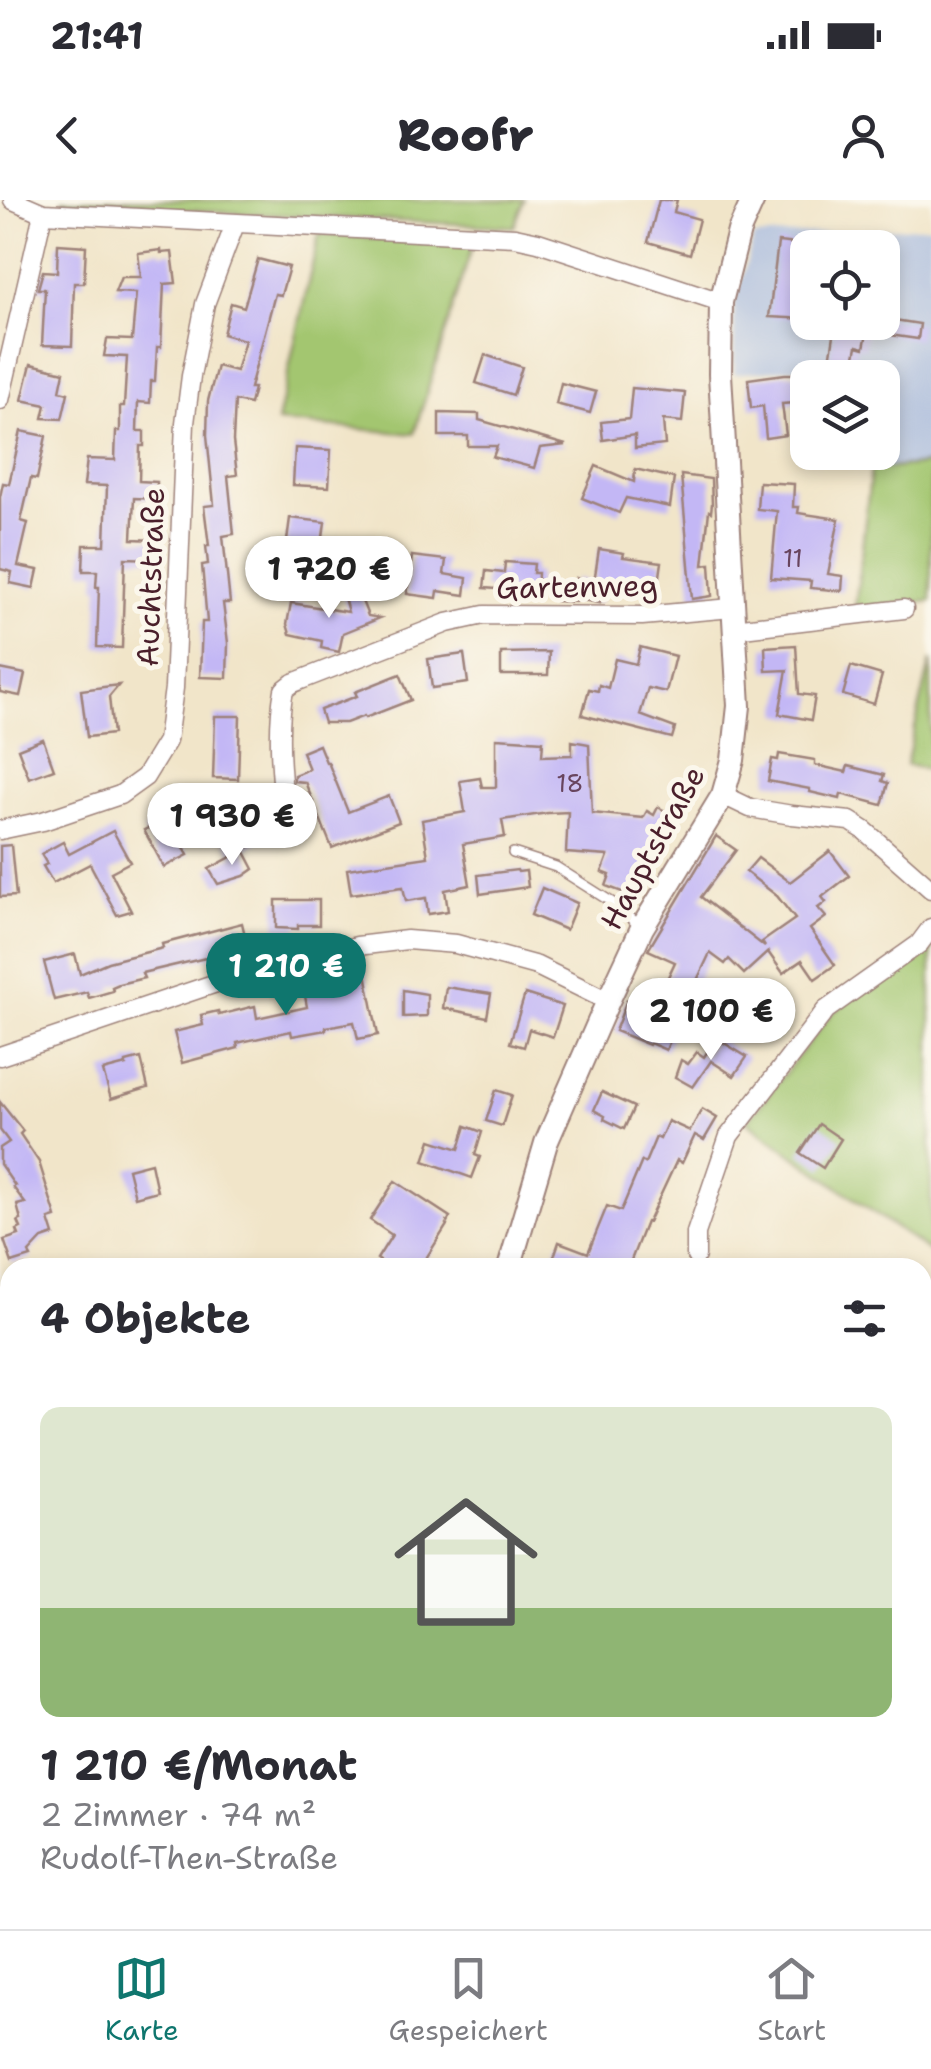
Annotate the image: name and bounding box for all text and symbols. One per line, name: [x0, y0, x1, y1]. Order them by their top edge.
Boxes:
text: 21:41: [50, 10, 144, 61]
text: Roofr: [397, 105, 534, 165]
icon: back: [40, 108, 95, 163]
icon: person: [836, 108, 891, 163]
map controls: [790, 230, 900, 470]
button: locate: [790, 230, 900, 340]
button: layers: [790, 360, 900, 470]
street label: Auchtstraße: [127, 487, 174, 667]
pin: 1 720 €: [237, 536, 421, 621]
house number: 11: [783, 541, 803, 575]
text: 1 720 €: [267, 547, 391, 590]
street label: Gartenweg: [496, 565, 658, 608]
street label: Hauptstraße: [591, 758, 714, 937]
house number: 18: [556, 766, 584, 800]
pin: 1 930 €: [140, 783, 324, 868]
text: 1 930 €: [169, 794, 295, 837]
pin: 1 210 €: [194, 933, 378, 1018]
text: 1 210 €: [228, 944, 344, 987]
pin: 2 100 €: [619, 978, 803, 1063]
text: 2 100 €: [648, 989, 774, 1032]
text: 4 Objekte: [40, 1290, 251, 1346]
icon: filters: [837, 1291, 892, 1346]
icon: home: [376, 1472, 556, 1652]
text: 1 210 €/Monat: [40, 1737, 357, 1793]
text: 2 Zimmer · 74 m²: [40, 1793, 316, 1836]
text: Rudolf-Then-Straße: [40, 1836, 338, 1879]
tab: Karte: [105, 1951, 179, 2049]
tab: Gespeichert: [389, 1951, 548, 2049]
tab: Start: [758, 1951, 826, 2049]

